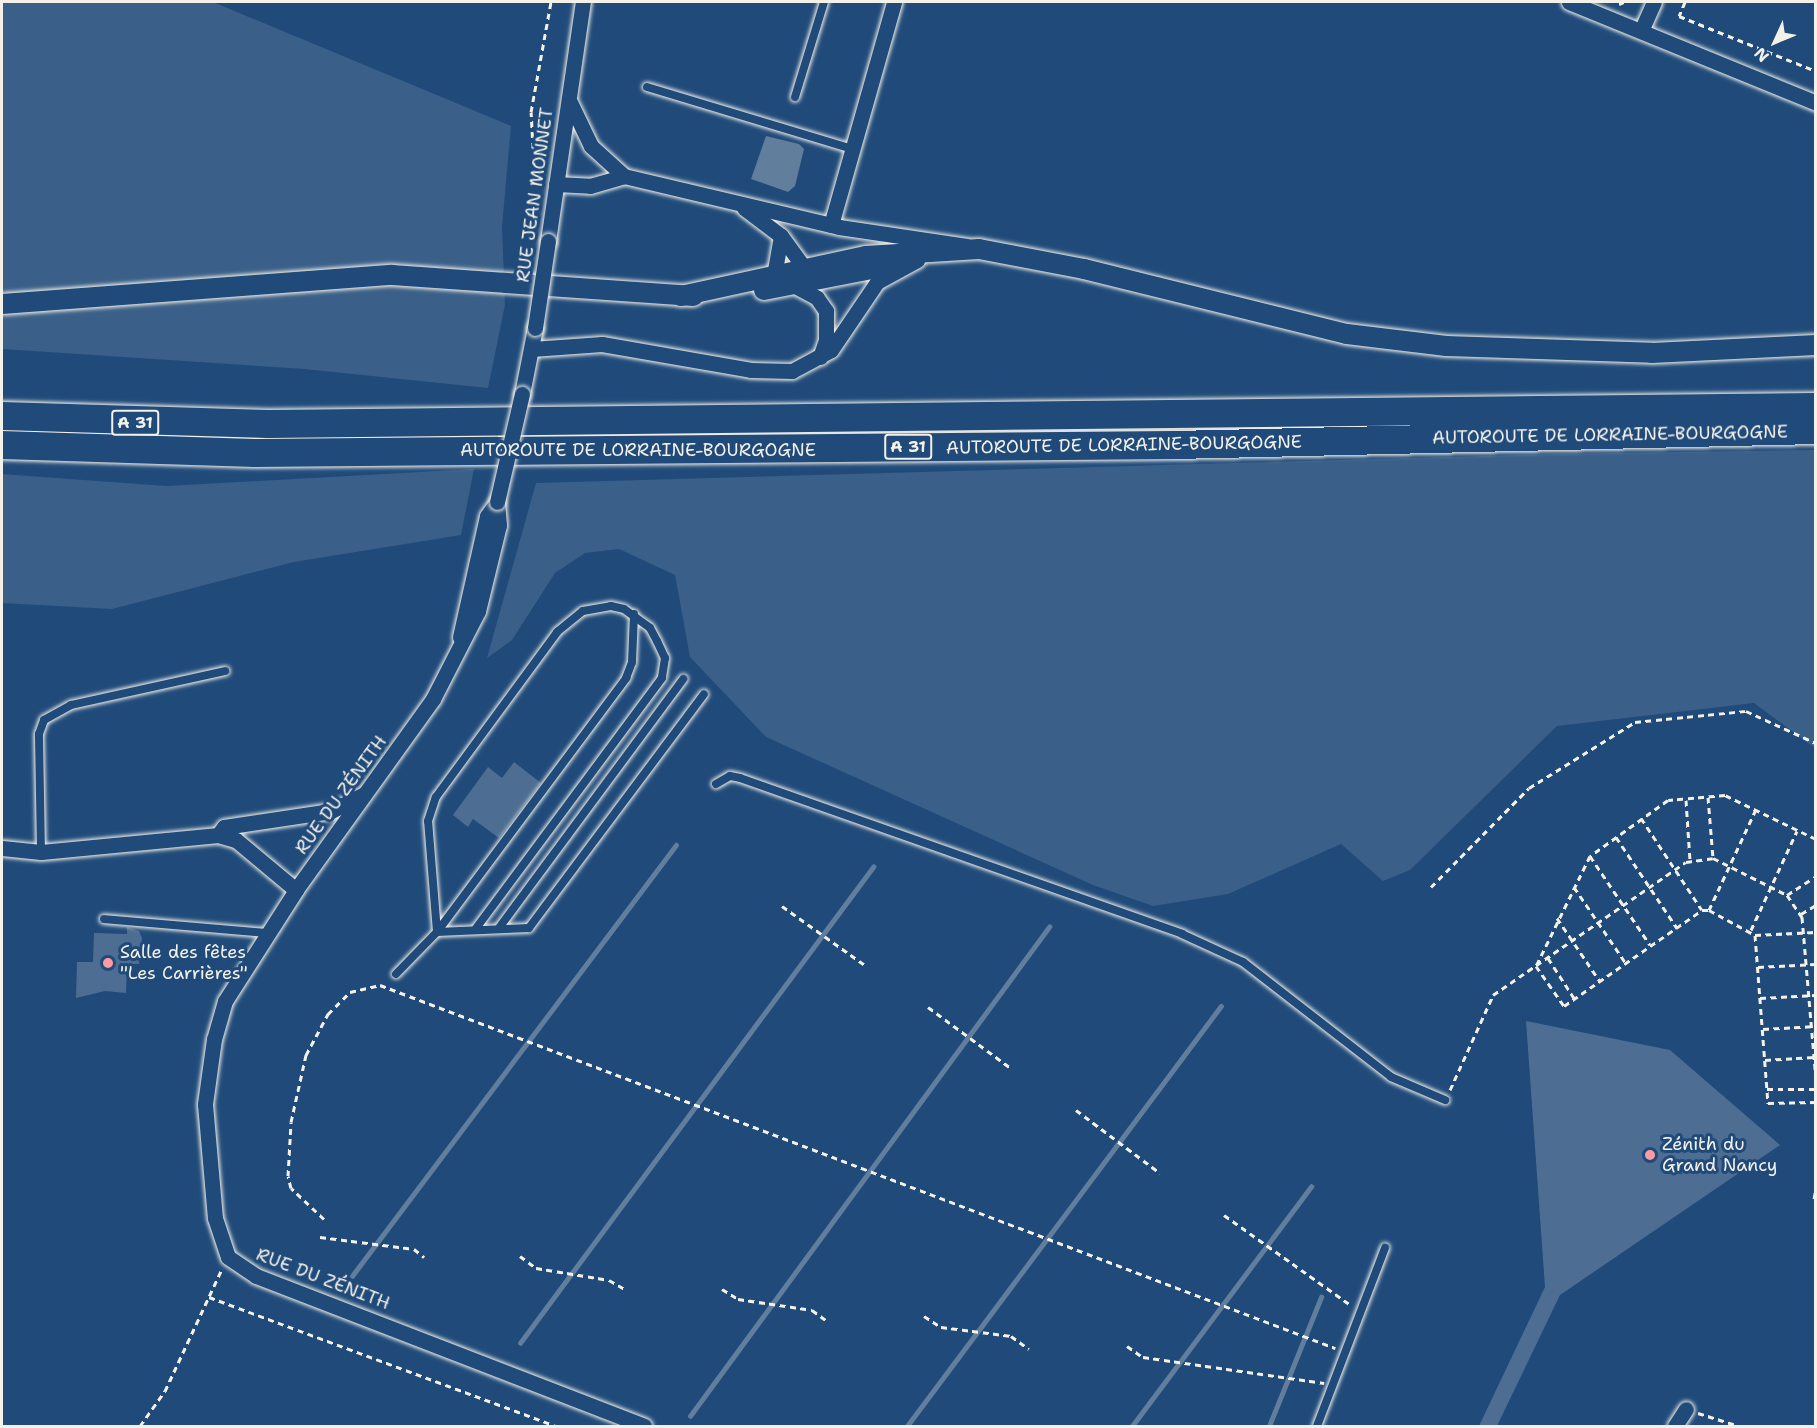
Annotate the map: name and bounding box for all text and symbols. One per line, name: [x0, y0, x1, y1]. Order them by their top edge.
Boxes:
north arrow: [1745, 12, 1805, 72]
text: N: [1750, 43, 1774, 67]
street label: RUE JEAN MONNET: [512, 106, 558, 284]
road number: A 31: [111, 410, 159, 436]
street label: AUTOROUTE DE LORRAINE-BOURGOGNE: [1432, 421, 1788, 449]
street label: AUTOROUTE DE LORRAINE-BOURGOGNE: [946, 431, 1302, 459]
road number: A 31: [884, 434, 932, 460]
street label: AUTOROUTE DE LORRAINE-BOURGOGNE: [460, 439, 816, 461]
street label: RUE DU ZÉNITH: [291, 731, 391, 859]
place label: Salle des fêtes "Les Carrières": [120, 942, 248, 984]
marker: Salle des fêtes "Les Carrières": [101, 956, 115, 970]
place label: Zénith du Grand Nancy: [1662, 1134, 1777, 1176]
marker: Zénith du Grand Nancy: [1643, 1148, 1657, 1162]
street label: RUE DU ZÉNITH: [253, 1244, 393, 1314]

